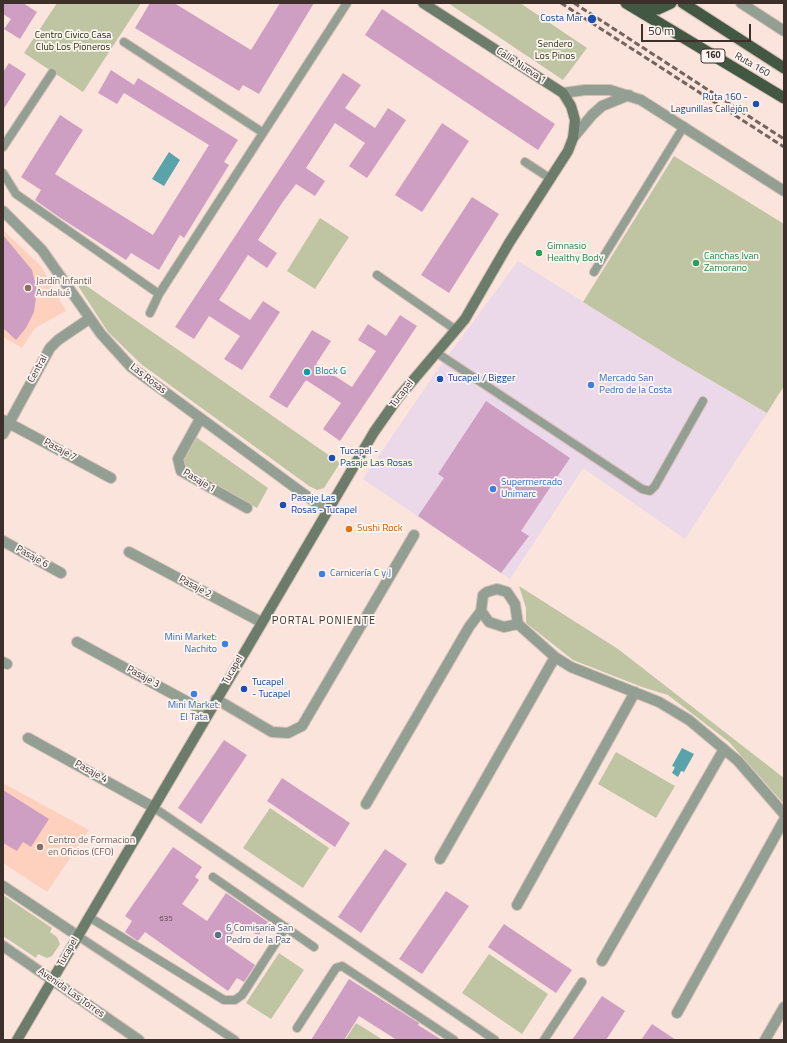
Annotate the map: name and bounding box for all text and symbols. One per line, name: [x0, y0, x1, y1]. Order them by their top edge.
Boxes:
place label: Costa Mar: [540, 13, 583, 25]
marker: Costa Mar: [586, 13, 598, 25]
scale bar: [643, 16, 753, 42]
text: 50 m: [648, 21, 674, 40]
park label: Centro Civico Casa Club Los Pioneros: [35, 30, 111, 54]
park label: Sendero Los Pinos: [535, 39, 575, 62]
street label: Calle Nueva 1: [494, 45, 548, 87]
road number: 160: [701, 49, 725, 63]
street label: Ruta 160: [732, 50, 772, 80]
place label: Ruta 160 - Lagunillas Callejón: [671, 92, 748, 116]
marker: Ruta 160 - Lagunillas Callejón: [751, 99, 761, 109]
place label: Gimnasio Healthy Body: [547, 241, 603, 264]
marker: Gimnasio Healthy Body: [534, 248, 544, 258]
place label: Canchas Ivan Zamorano: [704, 251, 759, 274]
marker: Canchas Ivan Zamorano: [691, 258, 701, 268]
place label: Jardín Infantil Andalué: [36, 276, 92, 300]
marker: Jardín Infantil Andalué: [23, 283, 33, 293]
street label: Central: [25, 353, 51, 385]
street label: Las Rosas: [128, 361, 168, 397]
place label: Block G: [315, 366, 346, 378]
marker: Block G: [302, 367, 312, 377]
place label: Tucapel / Bigger: [448, 373, 515, 385]
place label: Mercado San Pedro de la Costa: [599, 373, 672, 396]
marker: Tucapel / Bigger: [435, 374, 445, 384]
street label: Tucapel: [388, 378, 416, 410]
marker: Mercado San Pedro de la Costa: [586, 380, 596, 390]
street label: Pasaje 7: [41, 436, 79, 464]
place label: Tucapel - Pasaje Las Rosas: [340, 446, 412, 470]
marker: Tucapel - Pasaje Las Rosas: [327, 453, 337, 463]
street label: Pasaje 1: [181, 467, 217, 495]
place label: Supermercado Unimarc: [501, 477, 562, 500]
marker: Supermercado Unimarc: [488, 484, 498, 494]
place label: Pasaje Las Rosas - Tucapel: [291, 493, 357, 516]
marker: Pasaje Las Rosas - Tucapel: [278, 500, 288, 510]
place label: Sushi Rock: [357, 523, 403, 535]
marker: Sushi Rock: [344, 524, 354, 534]
street label: Pasaje 6: [14, 543, 50, 571]
place label: Carnicería C y J: [330, 568, 391, 580]
marker: Carnicería C y J: [317, 569, 327, 579]
street label: Pasaje 2: [176, 573, 214, 601]
district label: PORTAL PONIENTE: [272, 614, 376, 628]
place label: Mini Market: Nachito: [164, 632, 217, 656]
marker: Mini Market: Nachito: [220, 639, 230, 649]
street label: Tucapel: [220, 653, 246, 687]
street label: Pasaje 3: [124, 663, 162, 691]
place label: Tucapel - Tucapel: [252, 677, 290, 700]
marker: Tucapel - Tucapel: [239, 684, 249, 694]
marker: Mini Market: El Tata: [189, 689, 199, 699]
place label: Mini Market: El Tata: [168, 700, 220, 724]
street label: Pasaje 4: [73, 758, 109, 786]
place label: Centro de Formacion en Oficios (CFO): [48, 835, 135, 858]
marker: Centro de Formacion en Oficios (CFO): [35, 842, 45, 852]
house number: 635: [159, 914, 173, 924]
place label: 6 Comisaría San Pedro de la Paz: [226, 923, 293, 946]
marker: 6 Comisaría San Pedro de la Paz: [213, 930, 223, 940]
street label: Tucapel: [55, 935, 81, 969]
street label: Avenida Las Torres: [35, 966, 107, 1020]

